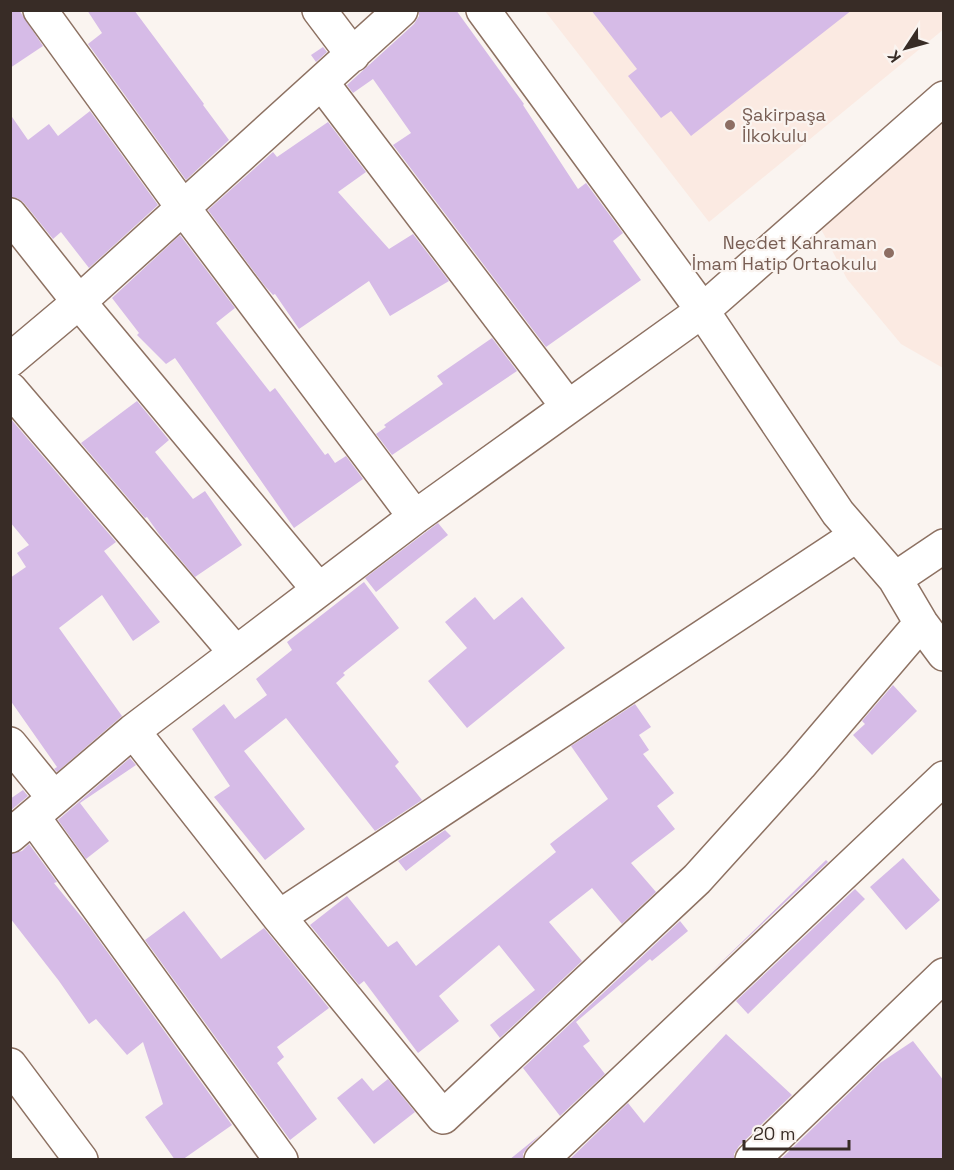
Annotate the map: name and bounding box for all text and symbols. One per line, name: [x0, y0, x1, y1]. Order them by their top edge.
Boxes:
north arrow: [876, 18, 936, 78]
text: K: [883, 46, 906, 67]
place label: Şakirpaşa İlkokulu: [742, 103, 826, 147]
marker: Şakirpaşa İlkokulu: [723, 118, 737, 132]
place label: Necdet Kahraman İmam Hatip Ortaokulu: [692, 231, 877, 275]
marker: Necdet Kahraman İmam Hatip Ortaokulu: [882, 246, 896, 260]
scale bar: [744, 1113, 849, 1151]
text: 20 m: [753, 1122, 796, 1145]

